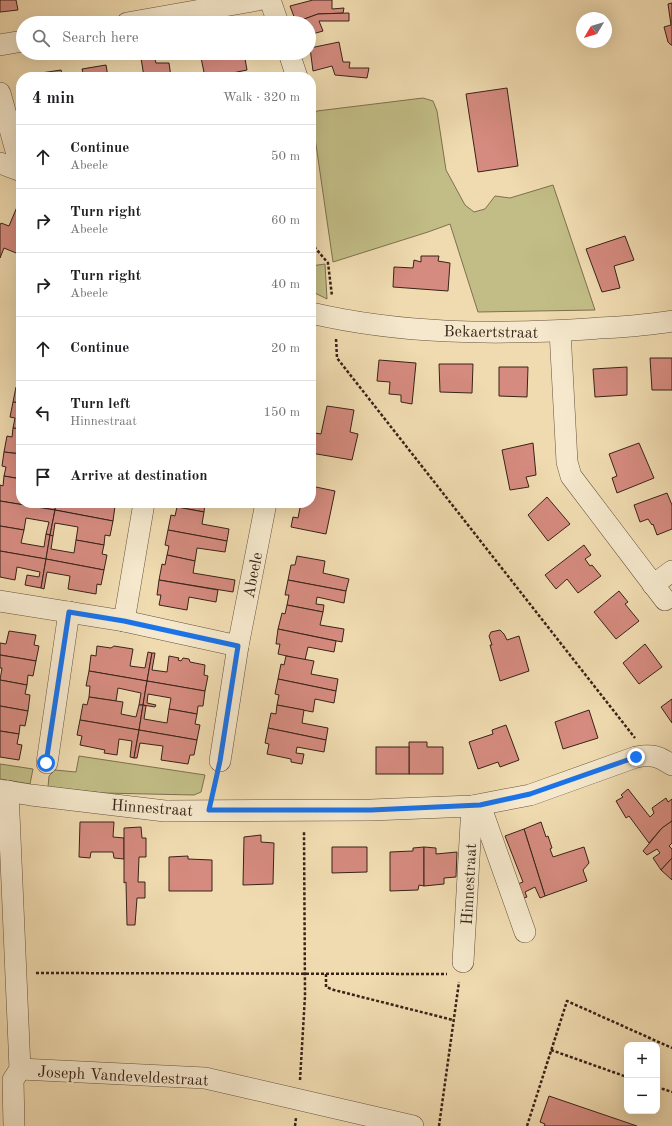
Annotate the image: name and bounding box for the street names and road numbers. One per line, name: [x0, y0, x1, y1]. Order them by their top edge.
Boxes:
street label: Bekaertstraat: [444, 324, 539, 342]
street label: Abeele: [242, 551, 266, 600]
street label: Hinnestraat: [110, 798, 194, 820]
street label: Hinnestraat: [460, 842, 480, 926]
street label: Joseph Vandeveldestraat: [37, 1065, 209, 1089]

